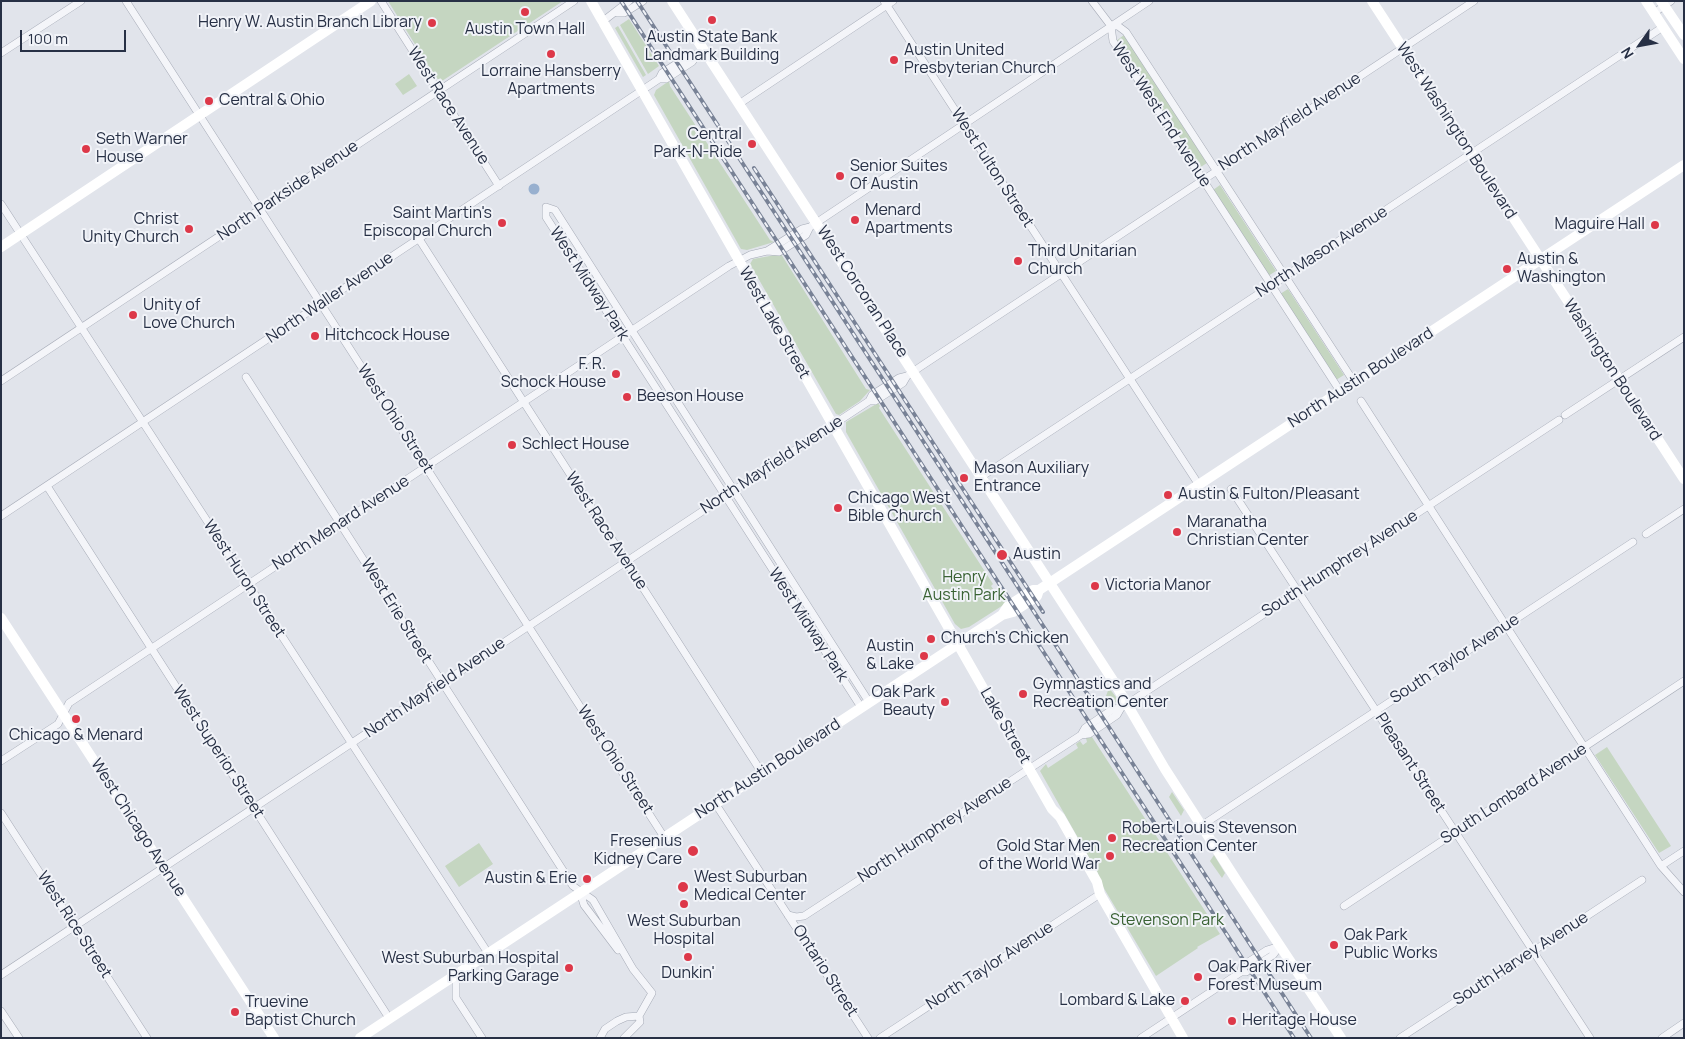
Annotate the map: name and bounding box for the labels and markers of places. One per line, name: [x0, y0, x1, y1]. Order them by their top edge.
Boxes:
marker: Austin Town Hall: [519, 6, 531, 18]
place label: Henry W. Austin Branch Library: [198, 13, 422, 33]
marker: Austin State Bank Landmark Building: [706, 14, 718, 26]
marker: Henry W. Austin Branch Library: [426, 17, 438, 29]
place label: Austin Town Hall: [465, 20, 585, 40]
place label: Austin State Bank Landmark Building: [645, 28, 779, 66]
place label: Austin United Presbyterian Church: [904, 41, 1056, 79]
marker: Lorraine Hansberry Apartments: [545, 48, 557, 60]
marker: Austin United Presbyterian Church: [888, 54, 900, 66]
place label: Lorraine Hansberry Apartments: [481, 62, 621, 100]
place label: Central & Ohio: [219, 91, 325, 111]
marker: Central & Ohio: [203, 95, 215, 107]
place label: Central Park-N-Ride: [654, 125, 742, 163]
place label: Seth Warner House: [96, 130, 188, 168]
marker: Central Park-N-Ride: [746, 138, 758, 150]
marker: Seth Warner House: [80, 143, 92, 155]
place label: Senior Suites Of Austin: [850, 157, 948, 195]
marker: Senior Suites Of Austin: [834, 170, 846, 182]
place label: Menard Apartments: [865, 201, 953, 239]
place label: Saint Martin's Episcopal Church: [363, 204, 492, 242]
place label: Christ Unity Church: [82, 210, 179, 248]
marker: Menard Apartments: [849, 214, 861, 226]
place label: Maguire Hall: [1554, 215, 1645, 235]
marker: Saint Martin's Episcopal Church: [496, 217, 508, 229]
marker: Maguire Hall: [1649, 219, 1661, 231]
marker: Christ Unity Church: [183, 223, 195, 235]
place label: Third Unitarian Church: [1028, 242, 1137, 280]
place label: Austin & Washington: [1517, 250, 1606, 288]
marker: Third Unitarian Church: [1012, 255, 1024, 267]
marker: Austin & Washington: [1501, 263, 1513, 275]
place label: Unity of Love Church: [143, 296, 235, 334]
marker: Unity of Love Church: [127, 309, 139, 321]
place label: Hitchcock House: [325, 326, 450, 346]
marker: Hitchcock House: [309, 330, 321, 342]
place label: F. R. Schock House: [501, 355, 606, 393]
marker: F. R. Schock House: [610, 368, 622, 380]
place label: Beeson House: [637, 387, 744, 407]
marker: Beeson House: [621, 391, 633, 403]
place label: Schlect House: [522, 435, 629, 455]
marker: Schlect House: [506, 439, 518, 451]
place label: Mason Auxiliary Entrance: [974, 459, 1089, 497]
marker: Mason Auxiliary Entrance: [958, 472, 970, 484]
place label: Austin & Fulton/Pleasant: [1178, 485, 1360, 505]
place label: Chicago West Bible Church: [848, 489, 951, 527]
marker: Austin & Fulton/Pleasant: [1162, 489, 1174, 501]
marker: Chicago West Bible Church: [832, 502, 844, 514]
place label: Maranatha Christian Center: [1187, 513, 1309, 551]
marker: Maranatha Christian Center: [1171, 526, 1183, 538]
place label: Austin: [1013, 545, 1061, 565]
marker: Austin: [995, 548, 1009, 562]
place label: Victoria Manor: [1105, 576, 1211, 596]
marker: Victoria Manor: [1089, 580, 1101, 592]
place label: Church's Chicken: [941, 629, 1069, 649]
marker: Church's Chicken: [925, 633, 937, 645]
place label: Austin & Lake: [866, 637, 914, 675]
marker: Austin & Lake: [918, 650, 930, 662]
place label: Gymnastics and Recreation Center: [1033, 675, 1169, 713]
place label: Oak Park Beauty: [872, 683, 935, 721]
marker: Gymnastics and Recreation Center: [1017, 688, 1029, 700]
marker: Oak Park Beauty: [939, 696, 951, 708]
marker: Chicago & Menard: [70, 713, 82, 725]
place label: Chicago & Menard: [9, 726, 143, 746]
place label: Robert Louis Stevenson Recreation Center: [1122, 819, 1297, 857]
place label: Fresenius Kidney Care: [594, 832, 682, 870]
marker: Robert Louis Stevenson Recreation Center: [1106, 832, 1118, 844]
place label: Gold Star Men of the World War: [979, 837, 1100, 875]
marker: Fresenius Kidney Care: [686, 844, 700, 858]
marker: Gold Star Men of the World War: [1104, 850, 1116, 862]
place label: West Suburban Medical Center: [694, 868, 807, 906]
place label: Austin & Erie: [485, 869, 577, 889]
marker: Austin & Erie: [581, 873, 593, 885]
marker: West Suburban Medical Center: [676, 880, 690, 894]
marker: West Suburban Hospital: [678, 898, 690, 910]
place label: West Suburban Hospital: [627, 912, 741, 950]
place label: Oak Park Public Works: [1344, 926, 1438, 964]
marker: Oak Park Public Works: [1328, 939, 1340, 951]
place label: West Suburban Hospital Parking Garage: [381, 949, 559, 987]
marker: Dunkin': [682, 951, 694, 963]
place label: Oak Park River Forest Museum: [1208, 958, 1322, 996]
marker: West Suburban Hospital Parking Garage: [563, 962, 575, 974]
place label: Dunkin': [661, 964, 715, 984]
marker: Oak Park River Forest Museum: [1192, 971, 1204, 983]
place label: Lombard & Lake: [1059, 991, 1175, 1011]
place label: Truevine Baptist Church: [245, 993, 356, 1031]
marker: Lombard & Lake: [1179, 995, 1191, 1007]
marker: Truevine Baptist Church: [229, 1006, 241, 1018]
place label: Heritage House: [1242, 1011, 1357, 1031]
marker: Heritage House: [1226, 1015, 1238, 1027]

